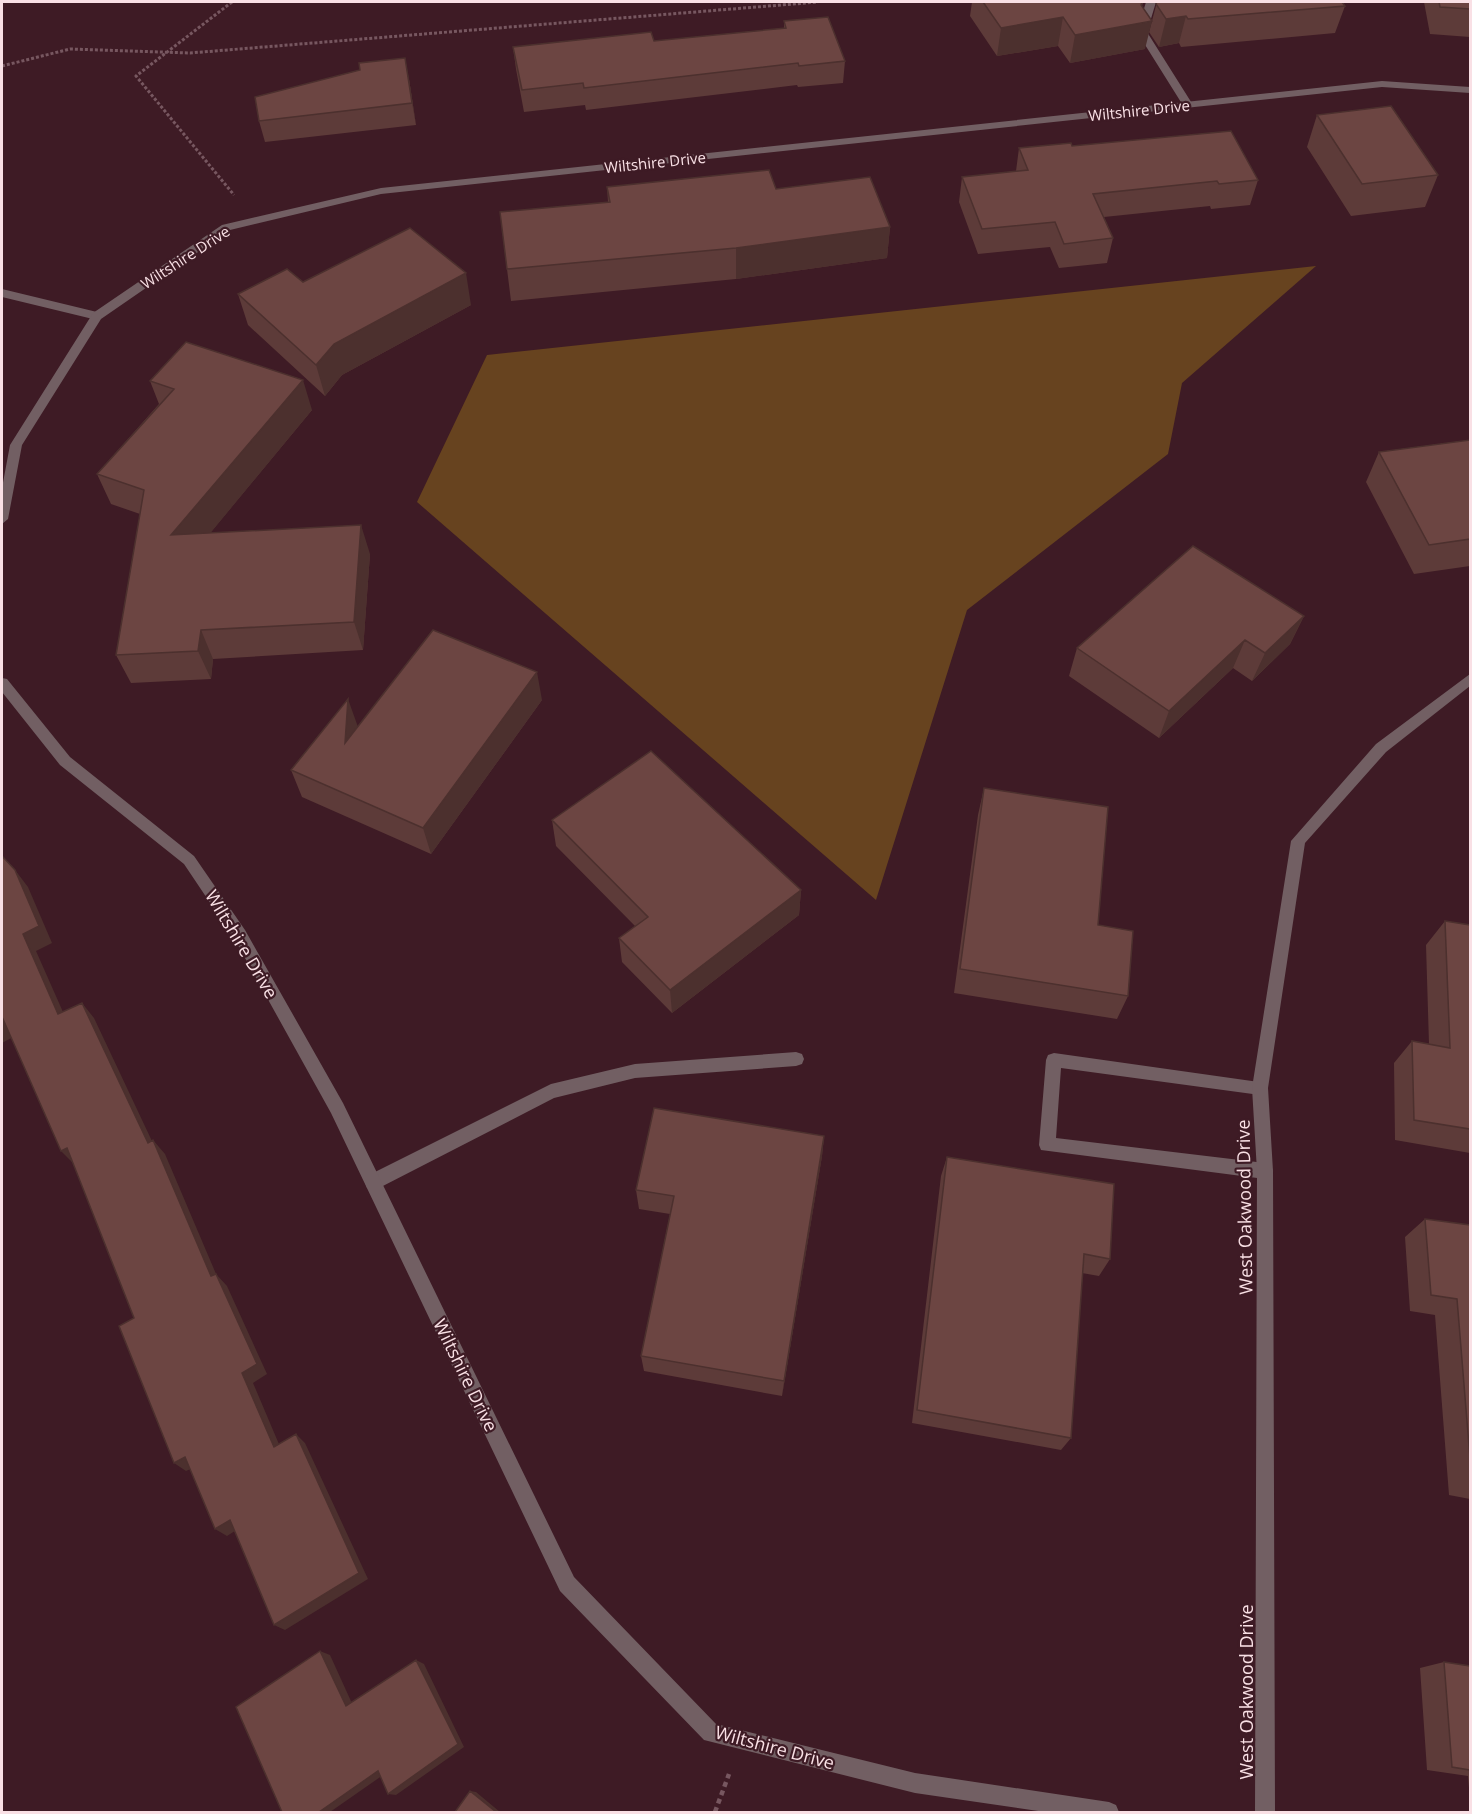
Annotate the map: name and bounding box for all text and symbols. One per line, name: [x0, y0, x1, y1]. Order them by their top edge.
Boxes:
street label: Wiltshire Drive: [1087, 95, 1191, 125]
street label: Wiltshire Drive: [603, 147, 707, 177]
street label: Wiltshire Drive: [137, 221, 233, 293]
street label: Wiltshire Drive: [200, 885, 284, 1003]
street label: West Oakwood Drive: [1230, 1119, 1258, 1295]
street label: Wiltshire Drive: [428, 1315, 504, 1435]
street label: West Oakwood Drive: [1234, 1604, 1258, 1780]
street label: Wiltshire Drive: [713, 1720, 837, 1774]

